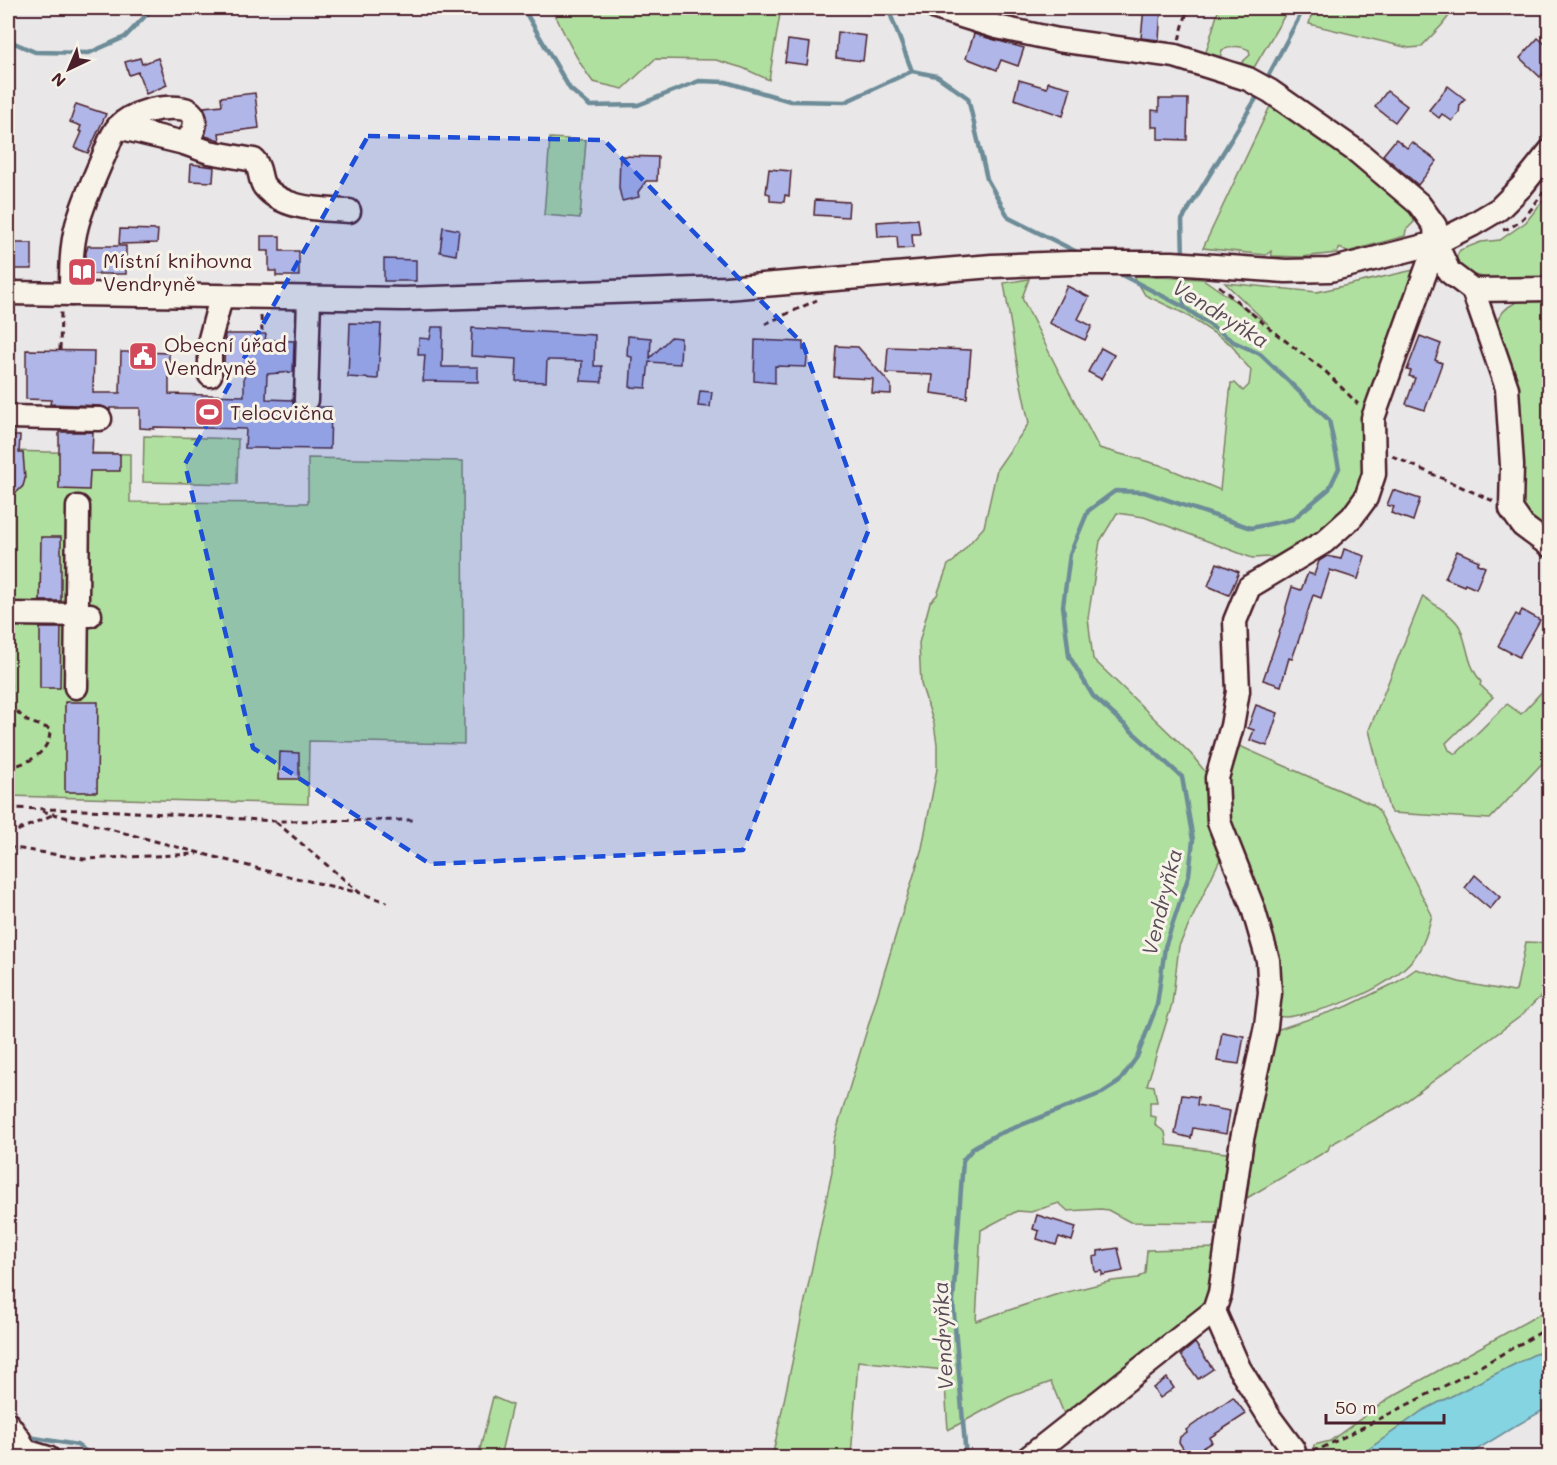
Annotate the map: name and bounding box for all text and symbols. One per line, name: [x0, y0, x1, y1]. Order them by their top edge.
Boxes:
north arrow: [39, 39, 99, 99]
text: N: [47, 68, 70, 92]
place label: Místní knihovna Vendryně: [103, 247, 253, 296]
library icon: Místní knihovna Vendryně: [66, 256, 98, 288]
water label: Vendryňka: [1167, 273, 1275, 353]
place label: Obecní úřad Vendryně: [164, 331, 287, 380]
public building icon: Obecní úřad Vendryně: [127, 340, 159, 372]
sports icon: Telocvična: [193, 396, 225, 428]
place label: Telocvična: [230, 399, 334, 425]
water label: Vendryňka: [1135, 846, 1187, 958]
water label: Vendryňka: [926, 1281, 958, 1391]
scale bar: [1326, 1387, 1444, 1425]
text: 50 m: [1335, 1395, 1377, 1419]

